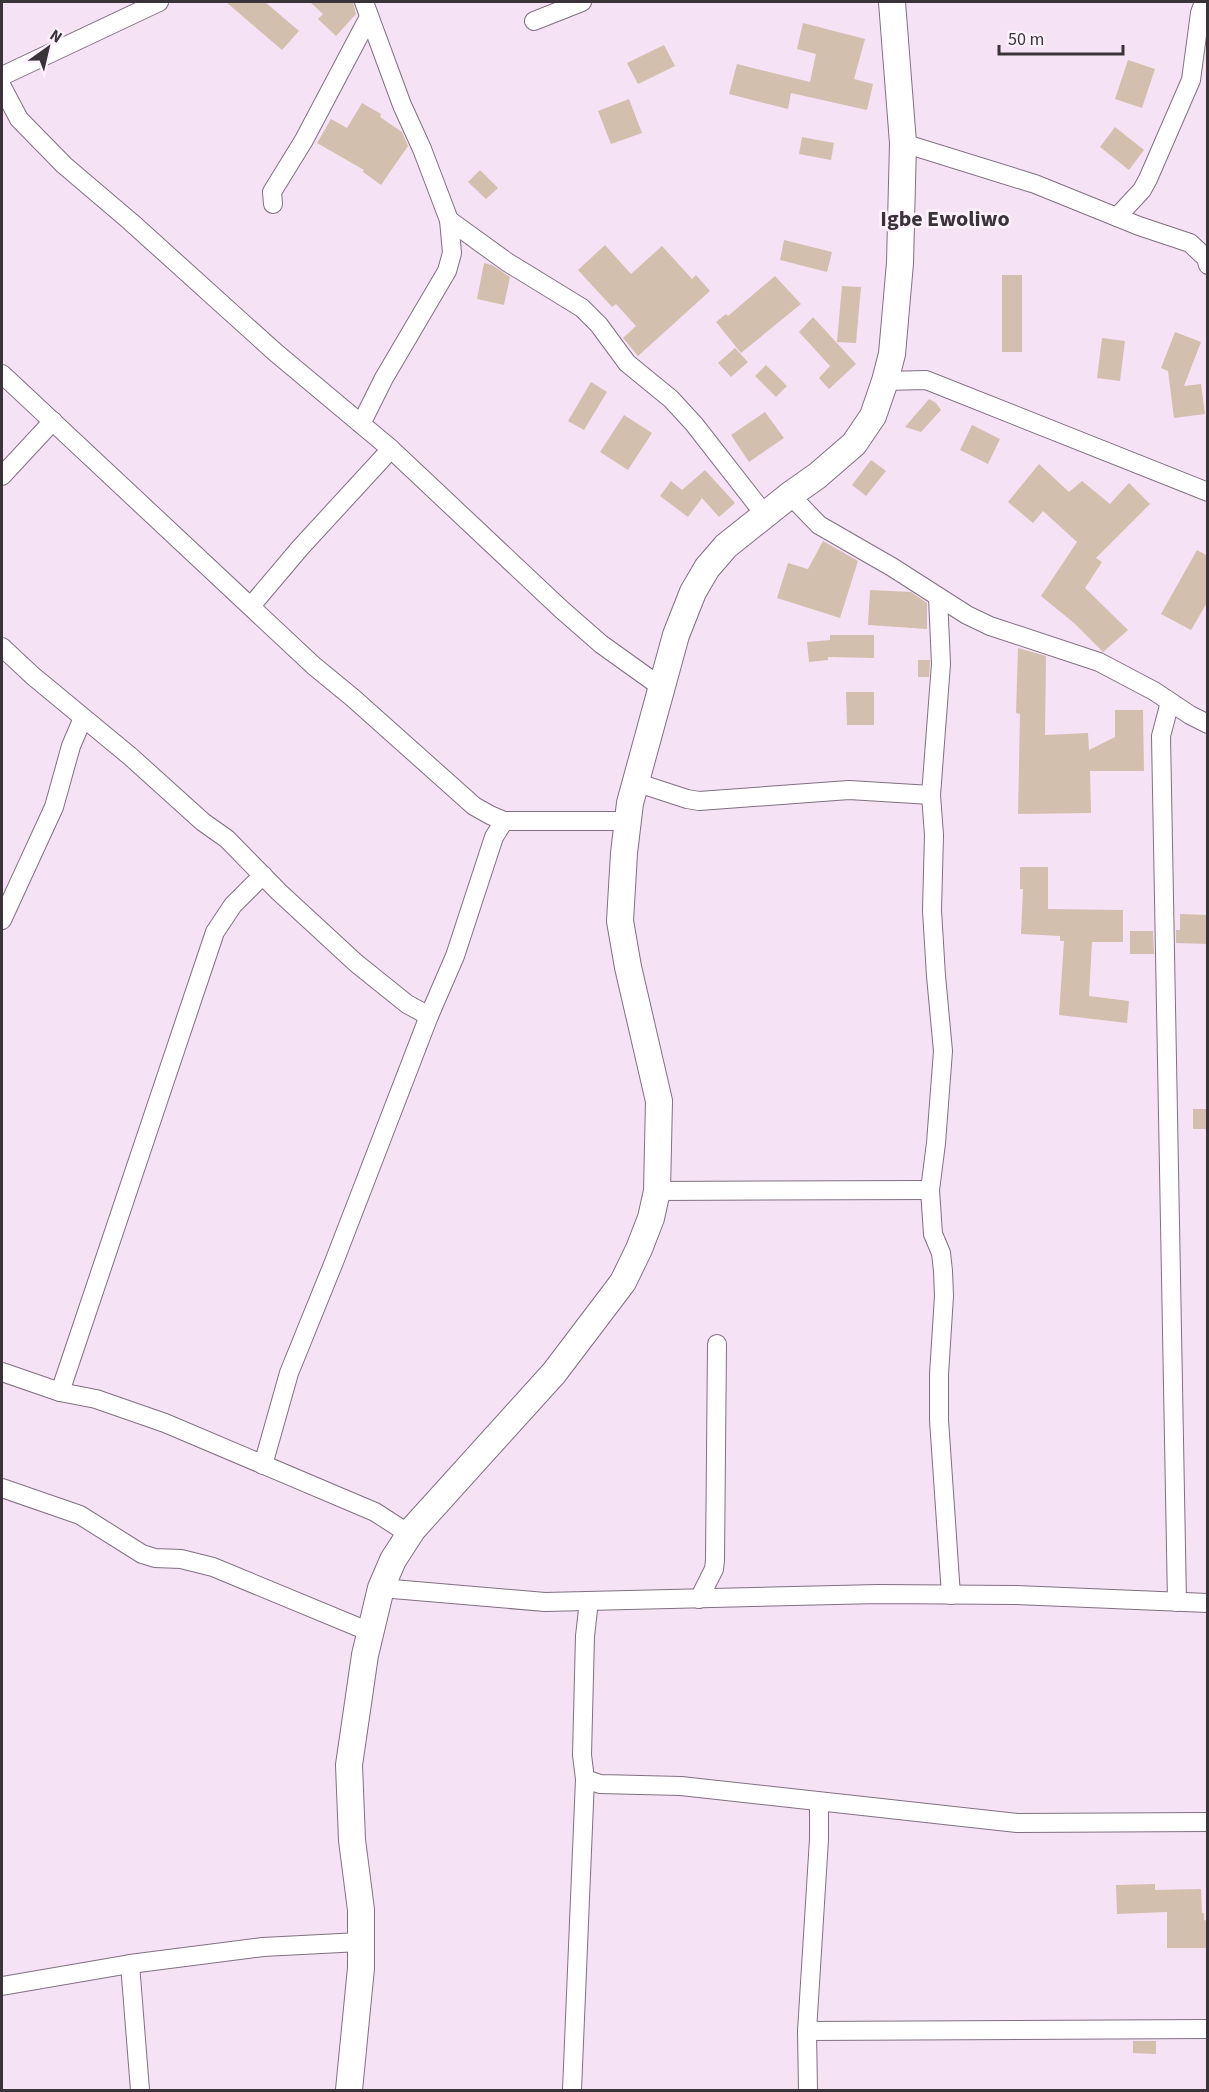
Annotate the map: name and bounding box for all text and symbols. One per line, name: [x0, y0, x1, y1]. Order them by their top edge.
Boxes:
north arrow: [18, 18, 78, 78]
scale bar: [999, 18, 1124, 56]
text: N: [45, 24, 66, 48]
text: 50 m: [1008, 27, 1044, 52]
district label: Igbe Ewoliwo: [880, 203, 1010, 235]

